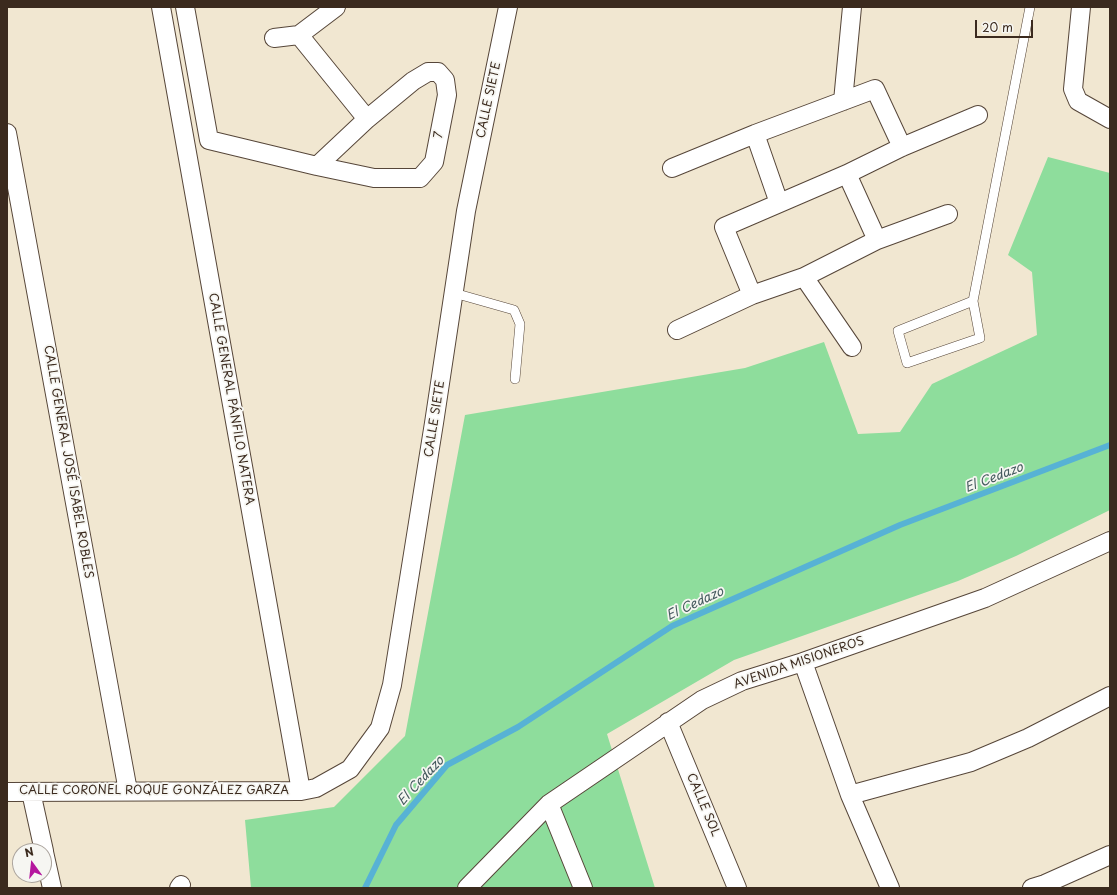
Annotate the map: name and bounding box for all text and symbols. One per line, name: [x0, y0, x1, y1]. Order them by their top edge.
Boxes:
scale bar: [977, 12, 1035, 38]
text: 20 m: [982, 18, 1013, 36]
street label: CALLE SIETE: [474, 61, 504, 139]
street label: 7: [431, 130, 447, 140]
street label: CALLE GENERAL PÁNFILO NATERA: [205, 292, 257, 506]
street label: CALLE GENERAL JOSÉ ISABEL ROBLES: [40, 344, 96, 580]
street label: CALLE SIETE: [422, 380, 448, 458]
water label: El Cedazo: [963, 460, 1025, 496]
water label: El Cedazo: [664, 584, 726, 624]
street label: AVENIDA MISIONEROS: [732, 634, 866, 692]
water label: El Cedazo: [394, 753, 448, 809]
street label: CALLE SOL: [683, 771, 723, 839]
street label: CALLE CORONEL ROQUE GONZÁLEZ GARZA: [19, 784, 289, 798]
north arrow: [12, 843, 52, 883]
text: N: [23, 843, 35, 861]

